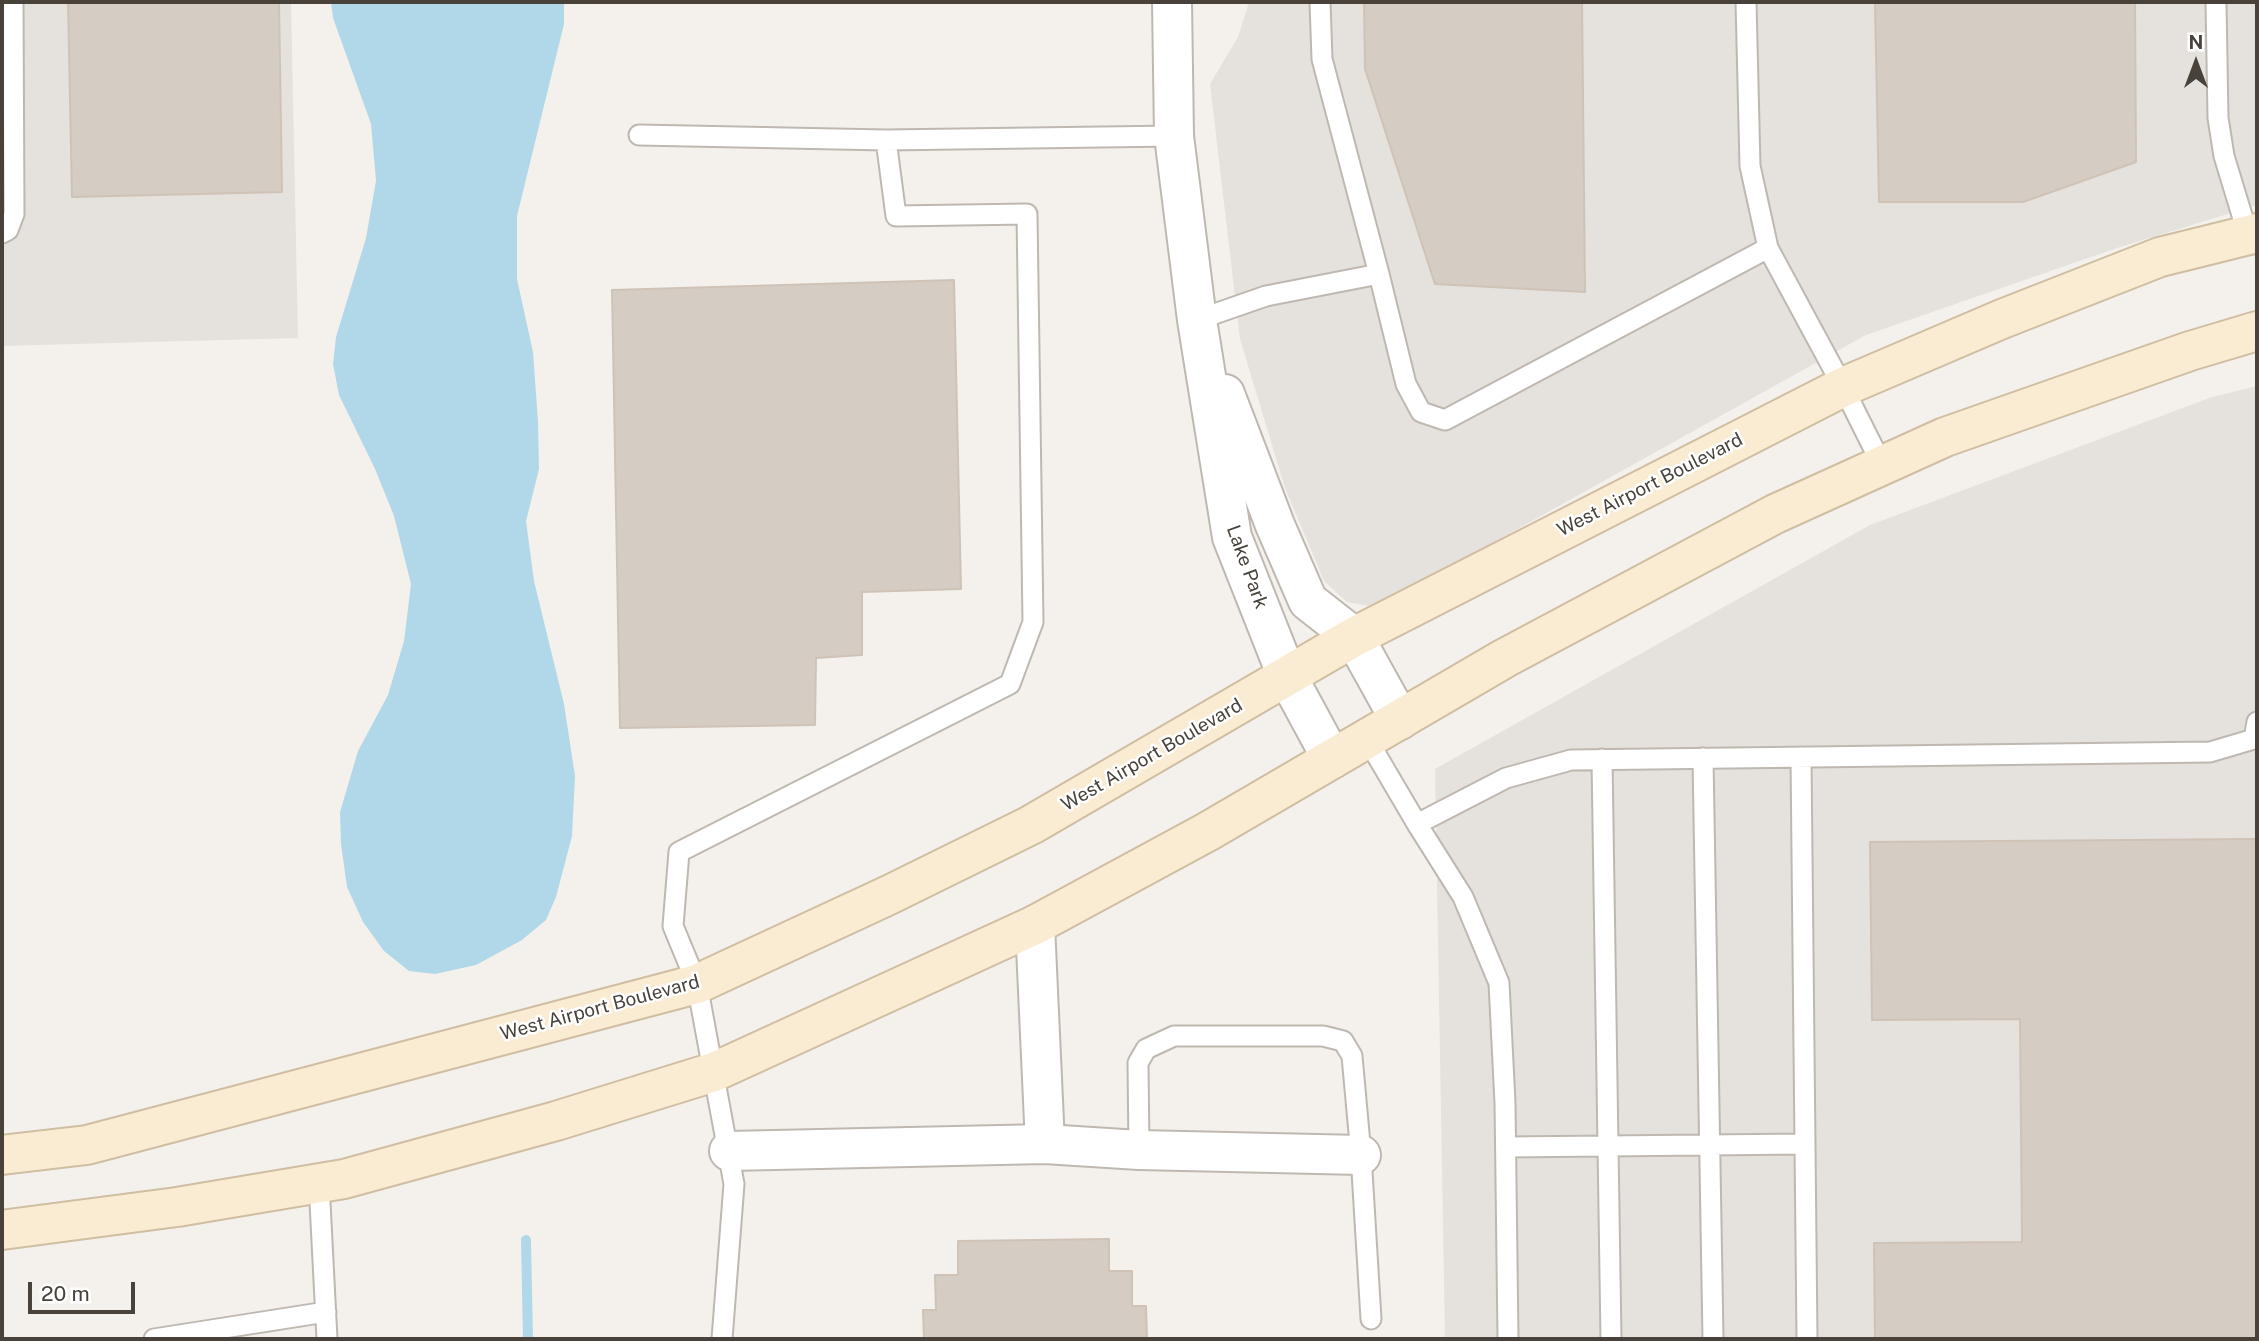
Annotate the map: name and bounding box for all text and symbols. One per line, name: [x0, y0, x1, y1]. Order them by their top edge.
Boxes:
north arrow: [2161, 28, 2231, 98]
text: N: [2189, 31, 2203, 53]
street label: West Airport Boulevard: [1553, 428, 1747, 542]
street label: Lake Park: [1221, 522, 1273, 612]
street label: West Airport Boulevard: [1057, 694, 1247, 816]
street label: West Airport Boulevard: [498, 970, 702, 1046]
scale bar: [32, 1268, 138, 1312]
text: 20 m: [41, 1281, 90, 1306]

